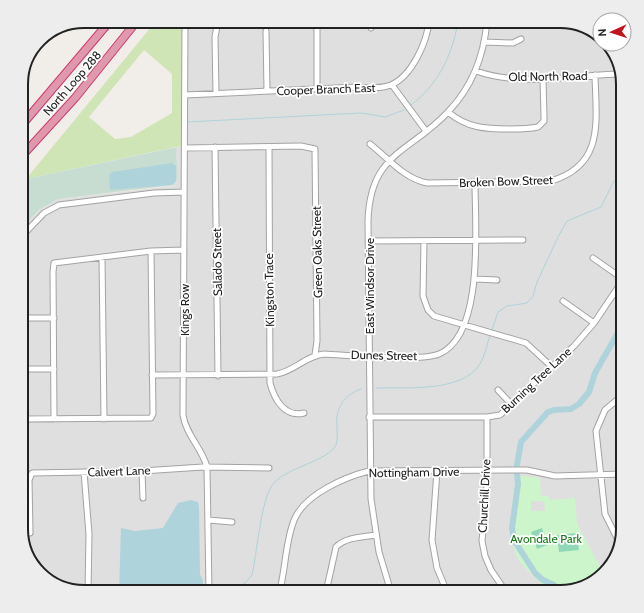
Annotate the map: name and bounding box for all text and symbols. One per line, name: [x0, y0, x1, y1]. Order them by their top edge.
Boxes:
north arrow: [592, 12, 632, 52]
text: N: [595, 28, 609, 37]
street label: North Loop 288: [40, 47, 104, 119]
street label: Old North Road: [508, 68, 588, 84]
street label: Cooper Branch East: [276, 80, 376, 98]
street label: Broken Bow Street: [459, 172, 553, 190]
street label: Green Oaks Street: [309, 206, 325, 298]
street label: Salado Street: [209, 228, 225, 296]
street label: East Windsor Drive: [362, 238, 377, 334]
street label: Kingston Trace: [261, 253, 277, 327]
street label: Kings Row: [177, 284, 192, 336]
street label: Burning Tree Lane: [498, 344, 574, 416]
street label: Dunes Street: [351, 347, 417, 363]
street label: Churchill Drive: [475, 459, 493, 533]
street label: Calvert Lane: [87, 462, 151, 480]
street label: Nottingham Drive: [369, 464, 459, 480]
park label: Avondale Park: [510, 531, 582, 546]

